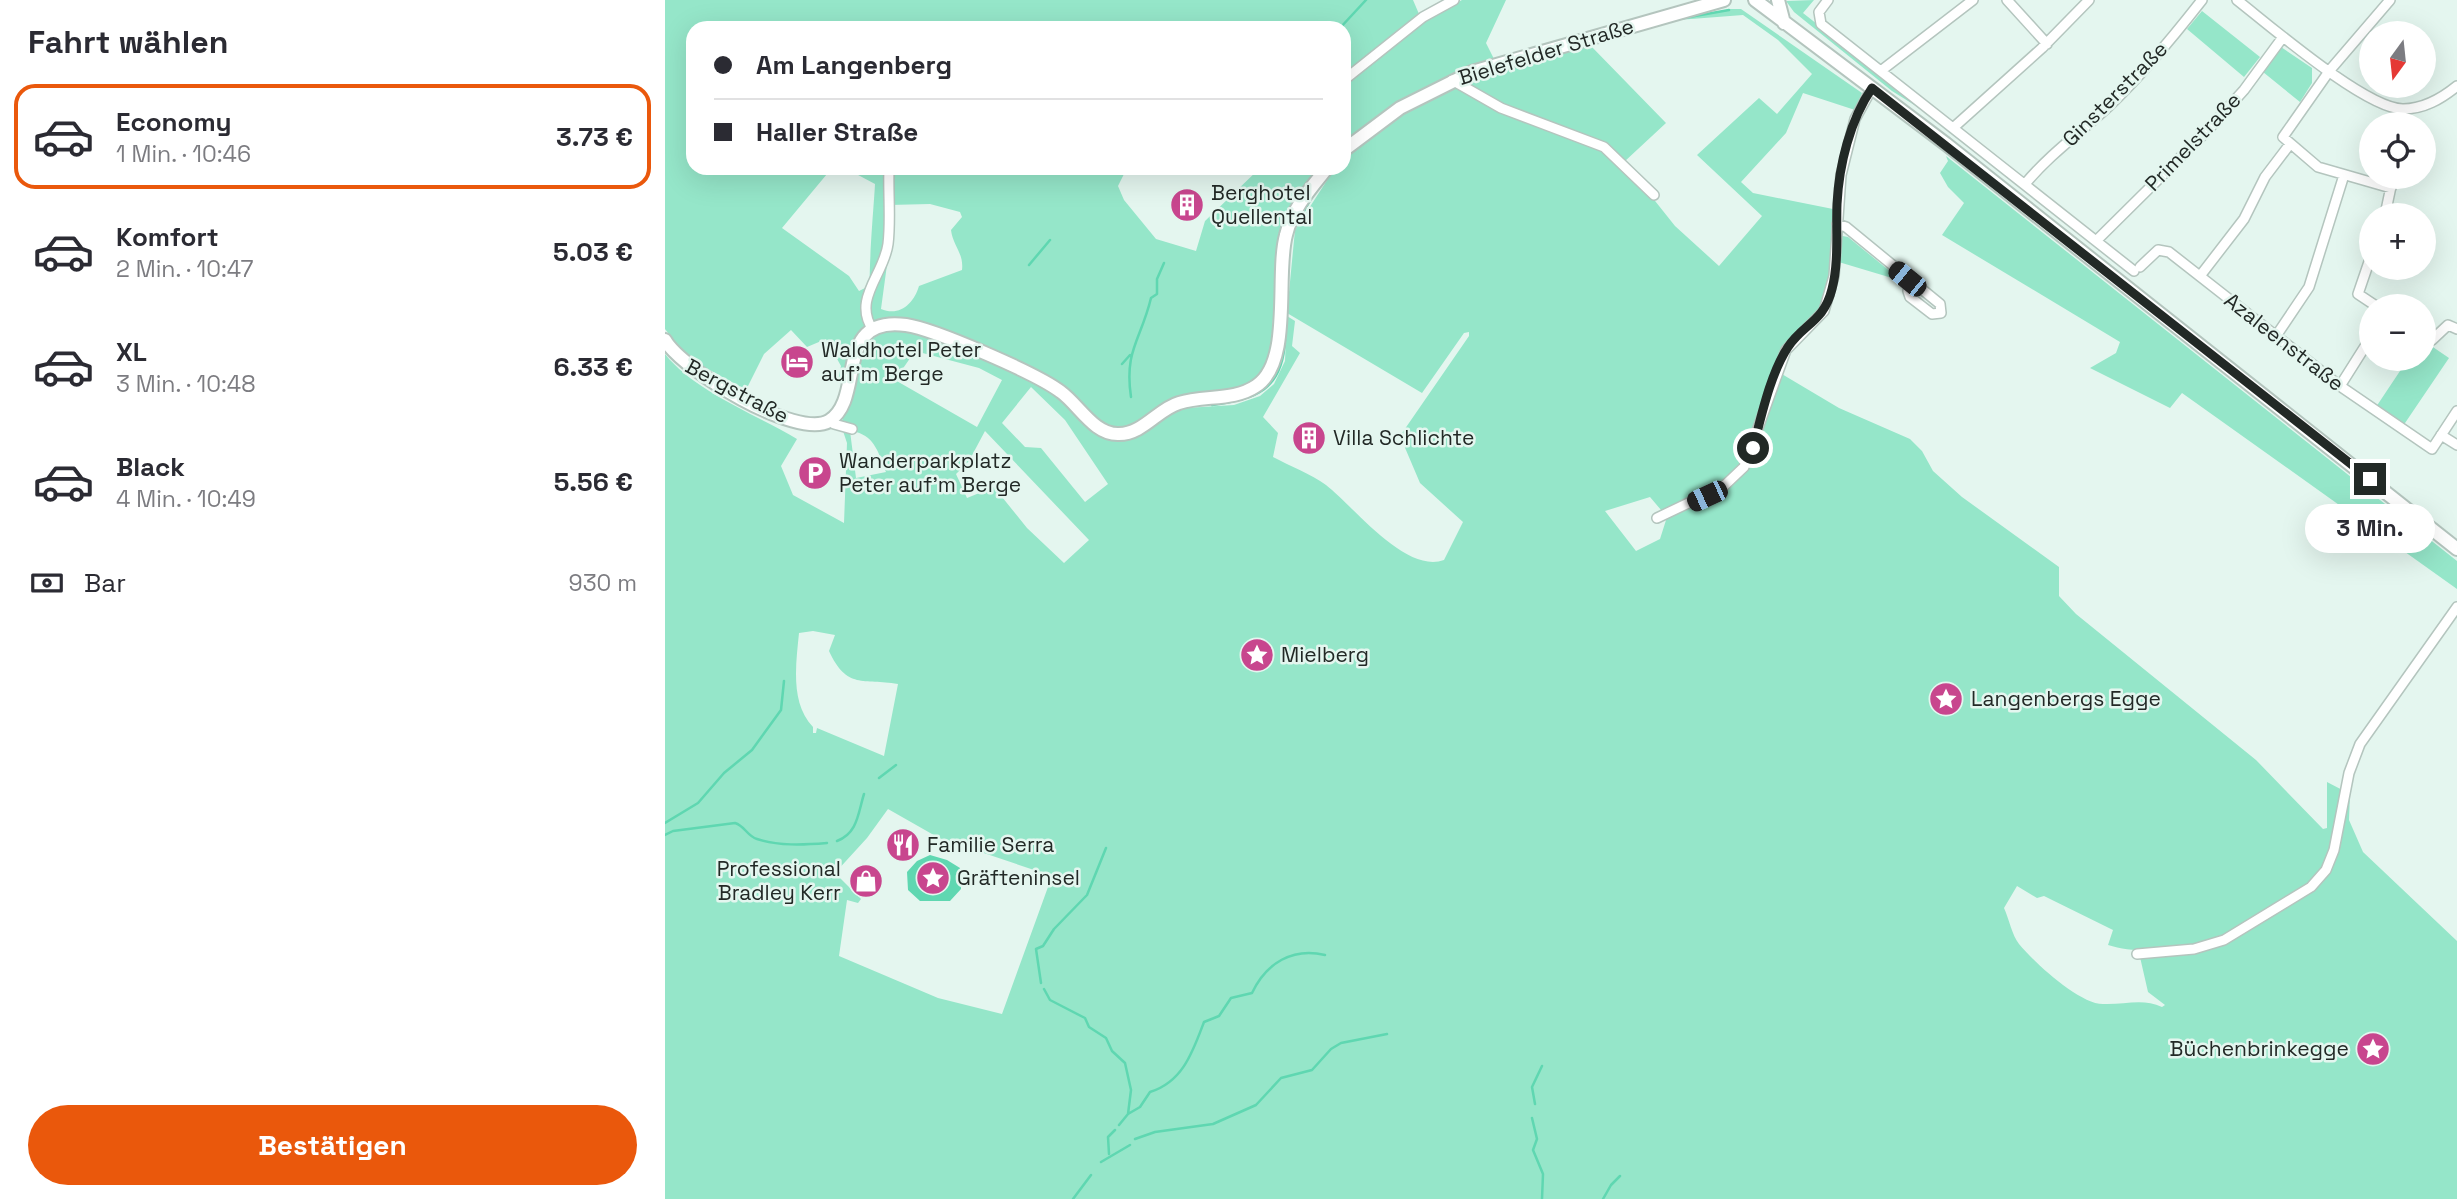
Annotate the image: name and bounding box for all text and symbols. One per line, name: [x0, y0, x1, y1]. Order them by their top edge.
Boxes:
street label: Bielefelder Straße: [1455, 12, 1637, 91]
north arrow: [2359, 21, 2436, 98]
map controls: [2359, 21, 2436, 371]
text: Fahrt wählen: [28, 22, 228, 62]
street label: Ginsterstraße: [2056, 35, 2173, 152]
text: Am Langenberg: [756, 48, 952, 82]
street label: Primelstraße: [2139, 87, 2246, 197]
icon: car: [32, 105, 95, 168]
text: Economy: [116, 105, 232, 139]
button: locate: [2359, 112, 2436, 189]
text: Haller Straße: [756, 115, 918, 149]
text: 3.73 €: [556, 120, 633, 154]
text: 1 Min. · 10:46: [116, 139, 251, 169]
place label: Berghotel Quellental: [1211, 179, 1312, 230]
building icon: Berghotel Quellental: [1168, 186, 1206, 224]
button: +: [2359, 203, 2436, 280]
icon: car: [32, 220, 95, 283]
text: Komfort: [116, 220, 219, 254]
text: 5.03 €: [553, 235, 633, 269]
text: 2 Min. · 10:47: [116, 254, 253, 284]
car: [1885, 258, 1930, 300]
street label: Azaleenstraße: [2219, 286, 2350, 397]
button: −: [2359, 294, 2436, 371]
icon: car: [32, 335, 95, 398]
text: XL: [116, 335, 147, 369]
place label: Waldhotel Peter auf'm Berge: [821, 336, 982, 387]
hotel icon: Waldhotel Peter auf'm Berge: [778, 343, 816, 381]
text: 6.33 €: [553, 350, 633, 384]
street label: Bergstraße: [681, 352, 793, 429]
text: 3 Min. · 10:48: [116, 369, 256, 399]
building icon: Villa Schlichte: [1290, 419, 1328, 457]
place label: Villa Schlichte: [1333, 424, 1474, 451]
route start: [1737, 432, 1769, 464]
place label: Wanderparkplatz Peter auf'm Berge: [839, 447, 1021, 498]
icon: car: [32, 450, 95, 513]
text: Black: [116, 450, 185, 484]
parking icon: Wanderparkplatz Peter auf'm Berge: [796, 454, 834, 492]
route end: [2354, 463, 2386, 495]
text: 5.56 €: [554, 465, 633, 499]
car: [1684, 478, 1731, 514]
text: 4 Min. · 10:49: [116, 484, 256, 514]
callout: 3 Min.: [2305, 504, 2435, 552]
text: 3 Min.: [2336, 513, 2404, 543]
icon: cash: [28, 564, 66, 602]
text: Bar: [84, 566, 126, 600]
text: 930 m: [569, 568, 637, 598]
place icon: Mielberg: [1238, 636, 1276, 674]
place label: Mielberg: [1281, 641, 1369, 668]
place icon: Langenbergs Egge: [1927, 680, 1965, 718]
place label: Langenbergs Egge: [1971, 685, 2161, 712]
restaurant icon: Familie Serra: [884, 826, 922, 864]
place label: Familie Serra: [927, 831, 1054, 858]
place label: Professional Bradley Kerr: [717, 855, 841, 906]
place icon: Gräfteninsel: [914, 859, 952, 897]
shop icon: Professional Bradley Kerr: [847, 862, 885, 900]
place label: Gräfteninsel: [957, 864, 1080, 891]
place icon: Büchenbrinkegge: [2354, 1030, 2392, 1068]
place label: Büchenbrinkegge: [2170, 1035, 2349, 1062]
button: Bestätigen: [28, 1105, 637, 1185]

